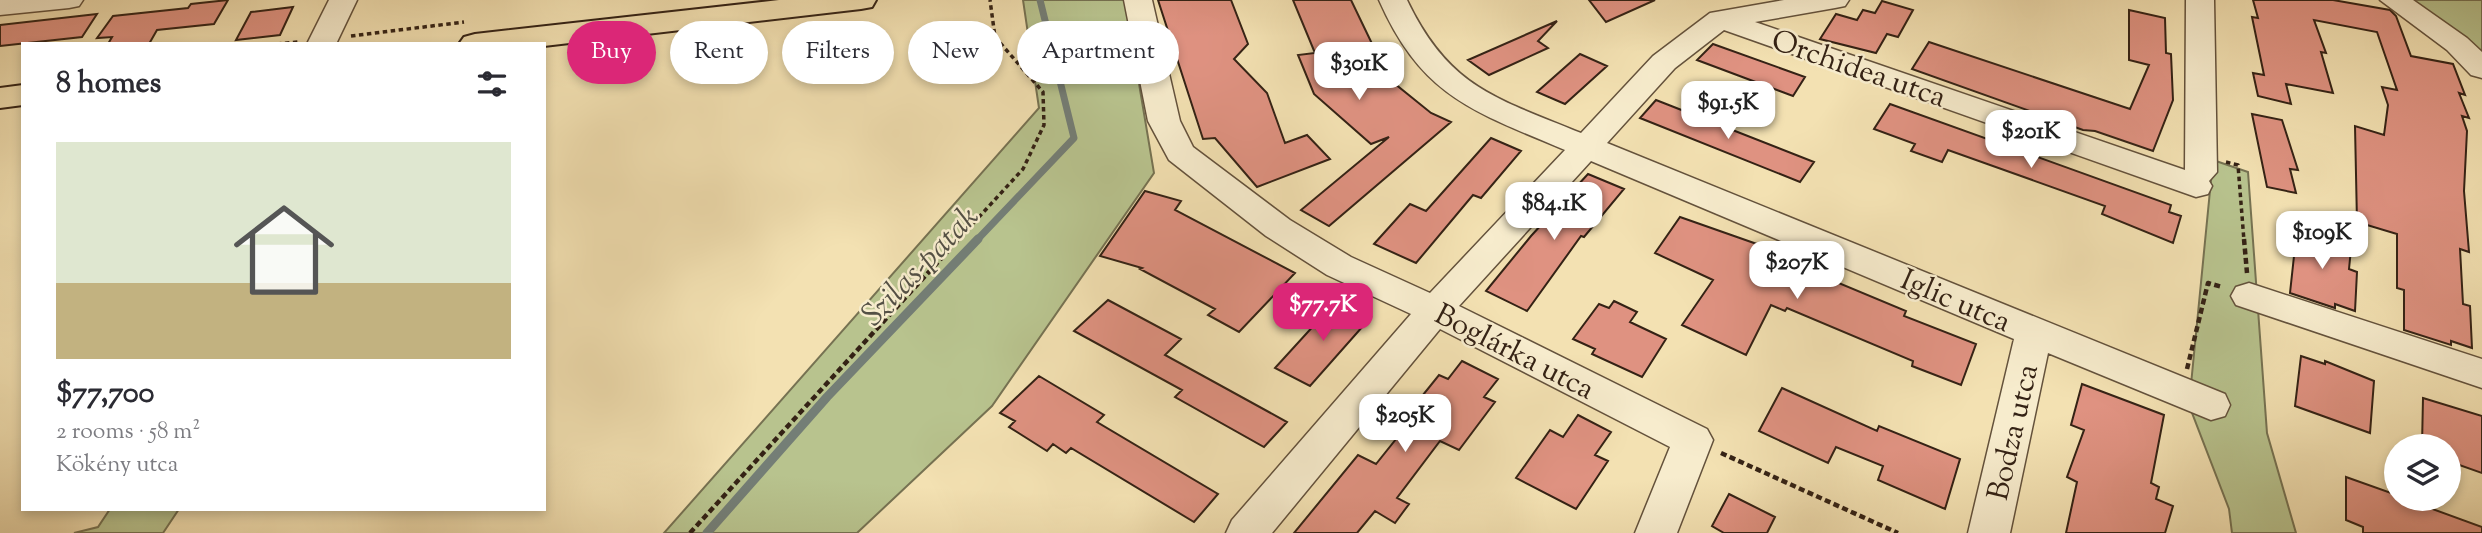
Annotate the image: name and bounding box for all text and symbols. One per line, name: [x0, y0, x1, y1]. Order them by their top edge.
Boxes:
street label: Orchidea utca: [1765, 20, 1951, 120]
chip: Buy: [567, 21, 656, 84]
chip: Rent: [670, 21, 768, 84]
chip: Filters: [782, 21, 894, 84]
chip: New: [908, 21, 1003, 84]
chip: Apartment: [1017, 21, 1179, 84]
pin: $301K: [1310, 42, 1408, 102]
text: $301K: [1330, 48, 1388, 81]
text: 8 homes: [56, 63, 161, 106]
icon: filters: [473, 65, 511, 103]
pin: $91.5K: [1671, 82, 1785, 141]
text: $91.5K: [1697, 87, 1759, 120]
pin: $201K: [1982, 110, 2080, 170]
text: $201K: [2001, 116, 2061, 149]
pin: $84.1K: [1497, 182, 1611, 242]
icon: home: [221, 187, 347, 313]
text: $84.1K: [1521, 188, 1587, 221]
water label: Szilas-patak: [852, 196, 991, 338]
pin: $109K: [2273, 212, 2371, 271]
text: $109K: [2292, 217, 2352, 250]
pin: $207K: [1748, 242, 1846, 301]
text: $207K: [1765, 247, 1829, 280]
street label: Iglic utca: [1893, 260, 2017, 345]
pin: $77.7K: [1266, 284, 1380, 343]
text: $77.7K: [1289, 289, 1357, 322]
street label: Boglárka utca: [1426, 294, 1601, 412]
street label: Bodza utca: [1978, 360, 2051, 505]
text: $77,700: [56, 373, 154, 416]
pin: $205K: [1356, 394, 1454, 454]
text: $205K: [1375, 400, 1435, 433]
text: 2 rooms · 58 m²: [56, 416, 200, 449]
map controls: [2384, 434, 2461, 511]
button: layers: [2384, 434, 2461, 511]
text: Kökény utca: [56, 449, 178, 482]

